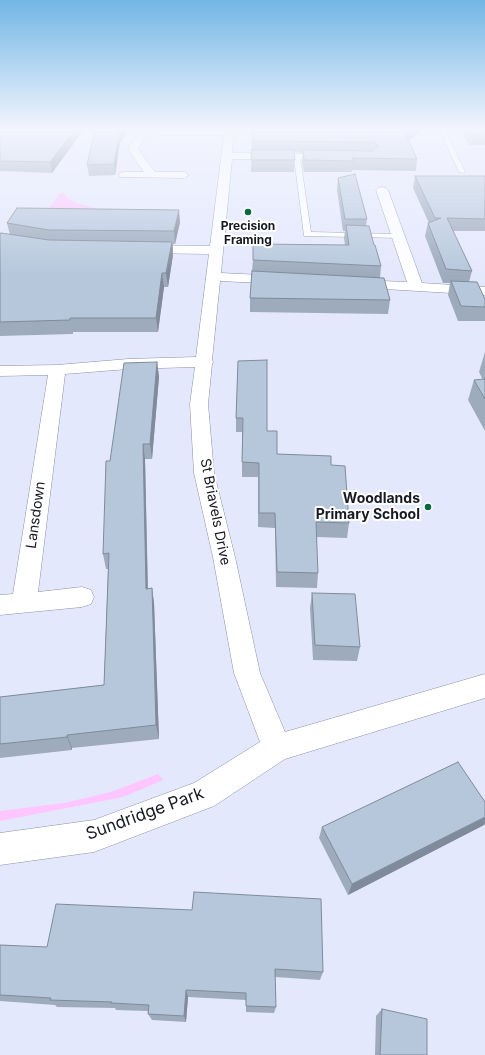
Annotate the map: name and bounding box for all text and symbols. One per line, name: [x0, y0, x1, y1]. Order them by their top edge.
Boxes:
marker: Precision Framing: [243, 207, 253, 217]
place label: Precision Framing: [221, 219, 275, 247]
street label: St Briavels Drive: [196, 457, 234, 567]
street label: Lansdown: [23, 480, 49, 550]
place label: Woodlands Primary School: [316, 491, 420, 524]
marker: Woodlands Primary School: [423, 502, 433, 512]
street label: Sundridge Park: [83, 783, 207, 845]

